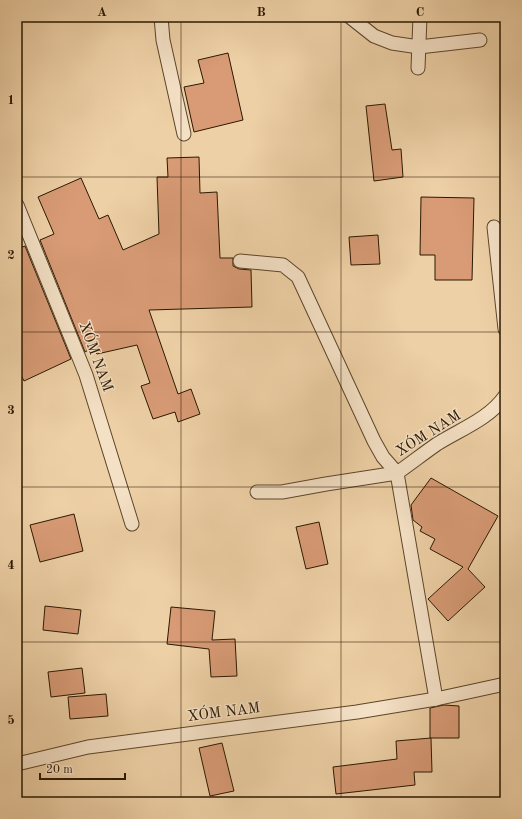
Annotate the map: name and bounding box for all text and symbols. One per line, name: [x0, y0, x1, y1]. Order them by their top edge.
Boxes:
text: A: [97, 6, 107, 19]
text: B: [256, 6, 266, 19]
text: C: [416, 6, 424, 19]
text: 1: [7, 94, 15, 107]
text: 2: [7, 249, 15, 262]
street label: XÓM NAM: [75, 319, 118, 394]
text: 3: [7, 404, 15, 417]
street label: XÓM NAM: [392, 405, 464, 460]
text: 4: [7, 559, 15, 572]
street label: XÓM NAM: [186, 697, 261, 725]
text: 5: [7, 714, 15, 727]
scale bar: [40, 755, 125, 781]
text: 20 m: [46, 764, 73, 776]

